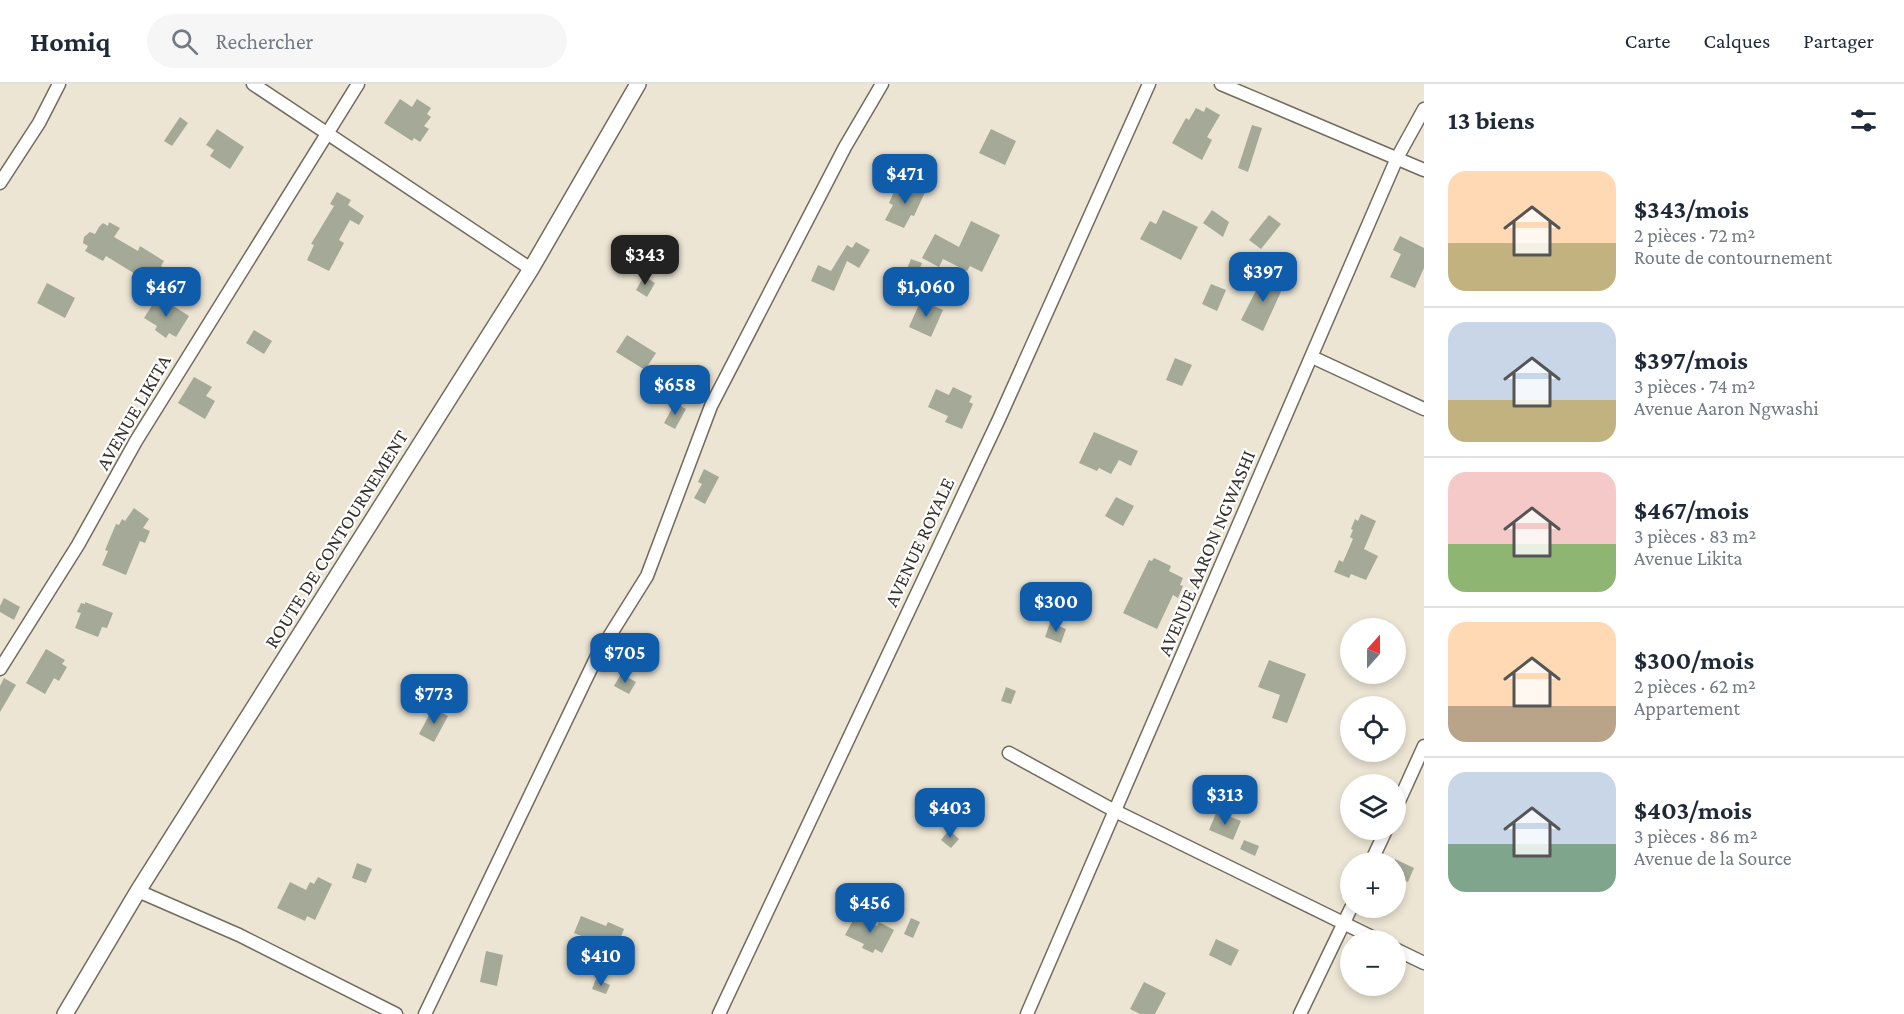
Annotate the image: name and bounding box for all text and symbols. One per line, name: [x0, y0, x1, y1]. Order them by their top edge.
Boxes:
search box: [147, 14, 567, 68]
icon: search: [168, 25, 201, 58]
text: Homiq: [30, 26, 111, 57]
text: Rechercher: [216, 29, 313, 54]
text: Carte: [1625, 29, 1670, 53]
text: Calques: [1703, 29, 1770, 53]
text: Partager: [1803, 29, 1874, 53]
icon: filters: [1847, 104, 1880, 137]
text: 13 biens: [1448, 106, 1535, 135]
pin: $471: [869, 154, 941, 205]
text: $471: [886, 162, 924, 184]
icon: home: [1496, 195, 1568, 267]
text: $343/mois: [1634, 195, 1749, 224]
text: 2 pièces · 72 m²: [1634, 224, 1755, 246]
pin: $343: [609, 235, 681, 286]
text: $343: [625, 243, 665, 265]
text: Route de contournement: [1634, 246, 1832, 268]
pin: $397: [1227, 252, 1299, 303]
text: $397: [1243, 260, 1283, 282]
pin: $467: [130, 267, 202, 318]
pin: $1,060: [877, 267, 975, 318]
text: $467: [146, 275, 186, 297]
text: $1,060: [897, 275, 955, 297]
icon: home: [1496, 346, 1568, 418]
text: $397/mois: [1634, 346, 1748, 375]
street label: AVENUE LIKITA: [91, 350, 175, 473]
pin: $658: [639, 365, 711, 416]
text: $658: [654, 373, 696, 395]
text: 3 pièces · 74 m²: [1634, 375, 1755, 397]
text: Avenue Aaron Ngwashi: [1634, 397, 1819, 419]
street label: ROUTE DE CONTOURNEMENT: [260, 426, 412, 652]
street label: AVENUE AARON NGWASHI: [1153, 447, 1259, 659]
street label: AVENUE ROYALE: [880, 474, 959, 610]
icon: home: [1496, 496, 1568, 568]
text: $467/mois: [1634, 496, 1749, 525]
text: 3 pièces · 83 m²: [1634, 525, 1756, 547]
text: Avenue Likita: [1634, 547, 1742, 569]
pin: $300: [1020, 582, 1092, 633]
text: $300: [1034, 590, 1078, 612]
north arrow: [1340, 618, 1406, 684]
map controls: [1340, 618, 1406, 996]
pin: $705: [589, 633, 661, 684]
text: $705: [604, 641, 646, 663]
icon: home: [1496, 646, 1568, 718]
text: $300/mois: [1634, 646, 1754, 675]
pin: $773: [398, 674, 470, 725]
text: 2 pièces · 62 m²: [1634, 675, 1756, 697]
text: $773: [415, 682, 453, 704]
button: locate: [1340, 696, 1406, 762]
text: Appartement: [1634, 697, 1740, 719]
button: layers: [1340, 774, 1406, 840]
pin: $313: [1189, 775, 1261, 826]
text: $313: [1206, 783, 1244, 805]
pin: $403: [914, 788, 986, 839]
text: $403: [929, 796, 971, 818]
icon: home: [1496, 796, 1568, 868]
text: $403/mois: [1634, 796, 1752, 825]
text: 3 pièces · 86 m²: [1634, 825, 1757, 847]
text: Avenue de la Source: [1634, 847, 1792, 869]
button: +: [1340, 852, 1406, 918]
pin: $456: [834, 883, 906, 934]
text: $456: [849, 891, 891, 913]
button: −: [1340, 930, 1406, 996]
pin: $410: [565, 936, 637, 987]
text: $410: [581, 944, 621, 966]

